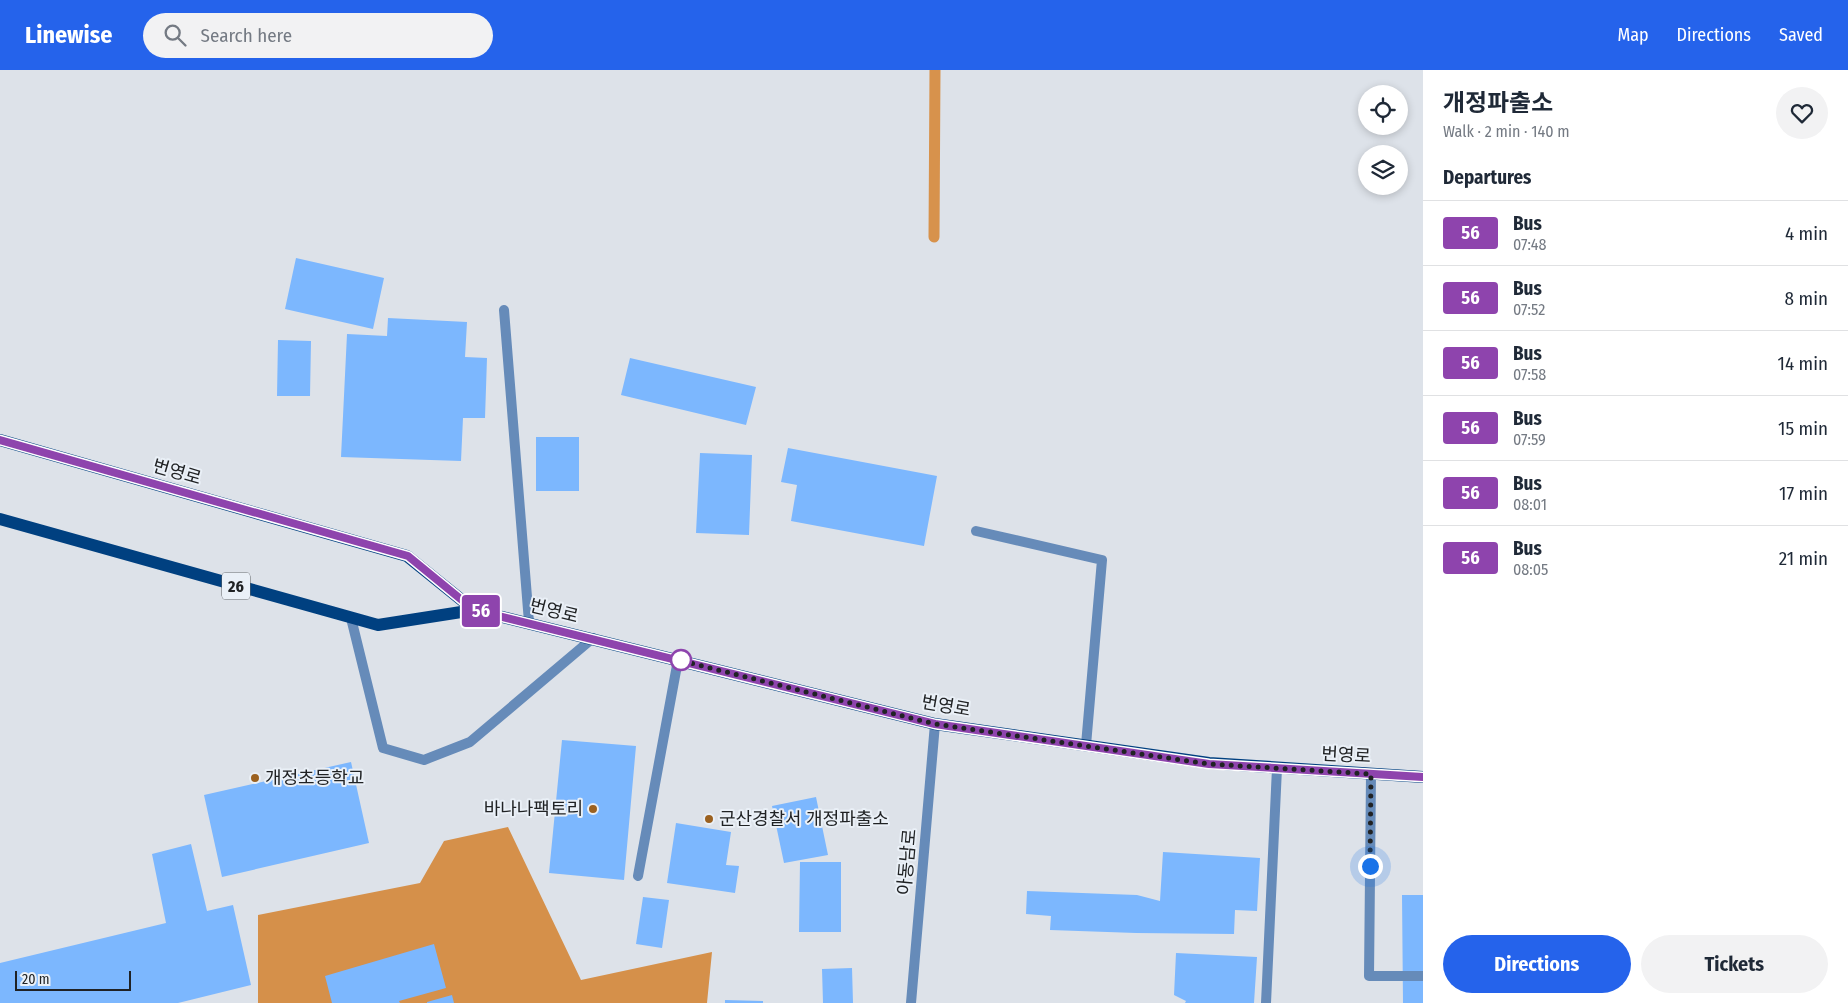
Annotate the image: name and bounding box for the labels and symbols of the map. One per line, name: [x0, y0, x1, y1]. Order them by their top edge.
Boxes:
street label: 번영로: [150, 455, 204, 489]
road number: 26: [222, 572, 250, 600]
street label: 번영로: [527, 594, 581, 628]
line badge: 56: [458, 595, 504, 627]
unlabelled marker: [670, 649, 692, 671]
street label: 번영로: [920, 691, 972, 721]
street label: 번영로: [1321, 743, 1371, 767]
place label: 개정초등학교: [265, 767, 364, 789]
marker: 개정초등학교: [249, 772, 261, 784]
place label: 바나나팩토리: [484, 798, 583, 820]
marker: 바나나팩토리: [587, 803, 599, 815]
place label: 군산경찰서 개정파출소: [719, 808, 889, 830]
marker: 군산경찰서 개정파출소: [703, 813, 715, 825]
street label: 아동남로: [893, 828, 921, 896]
your location: [1358, 854, 1383, 879]
scale bar: [15, 968, 131, 991]

